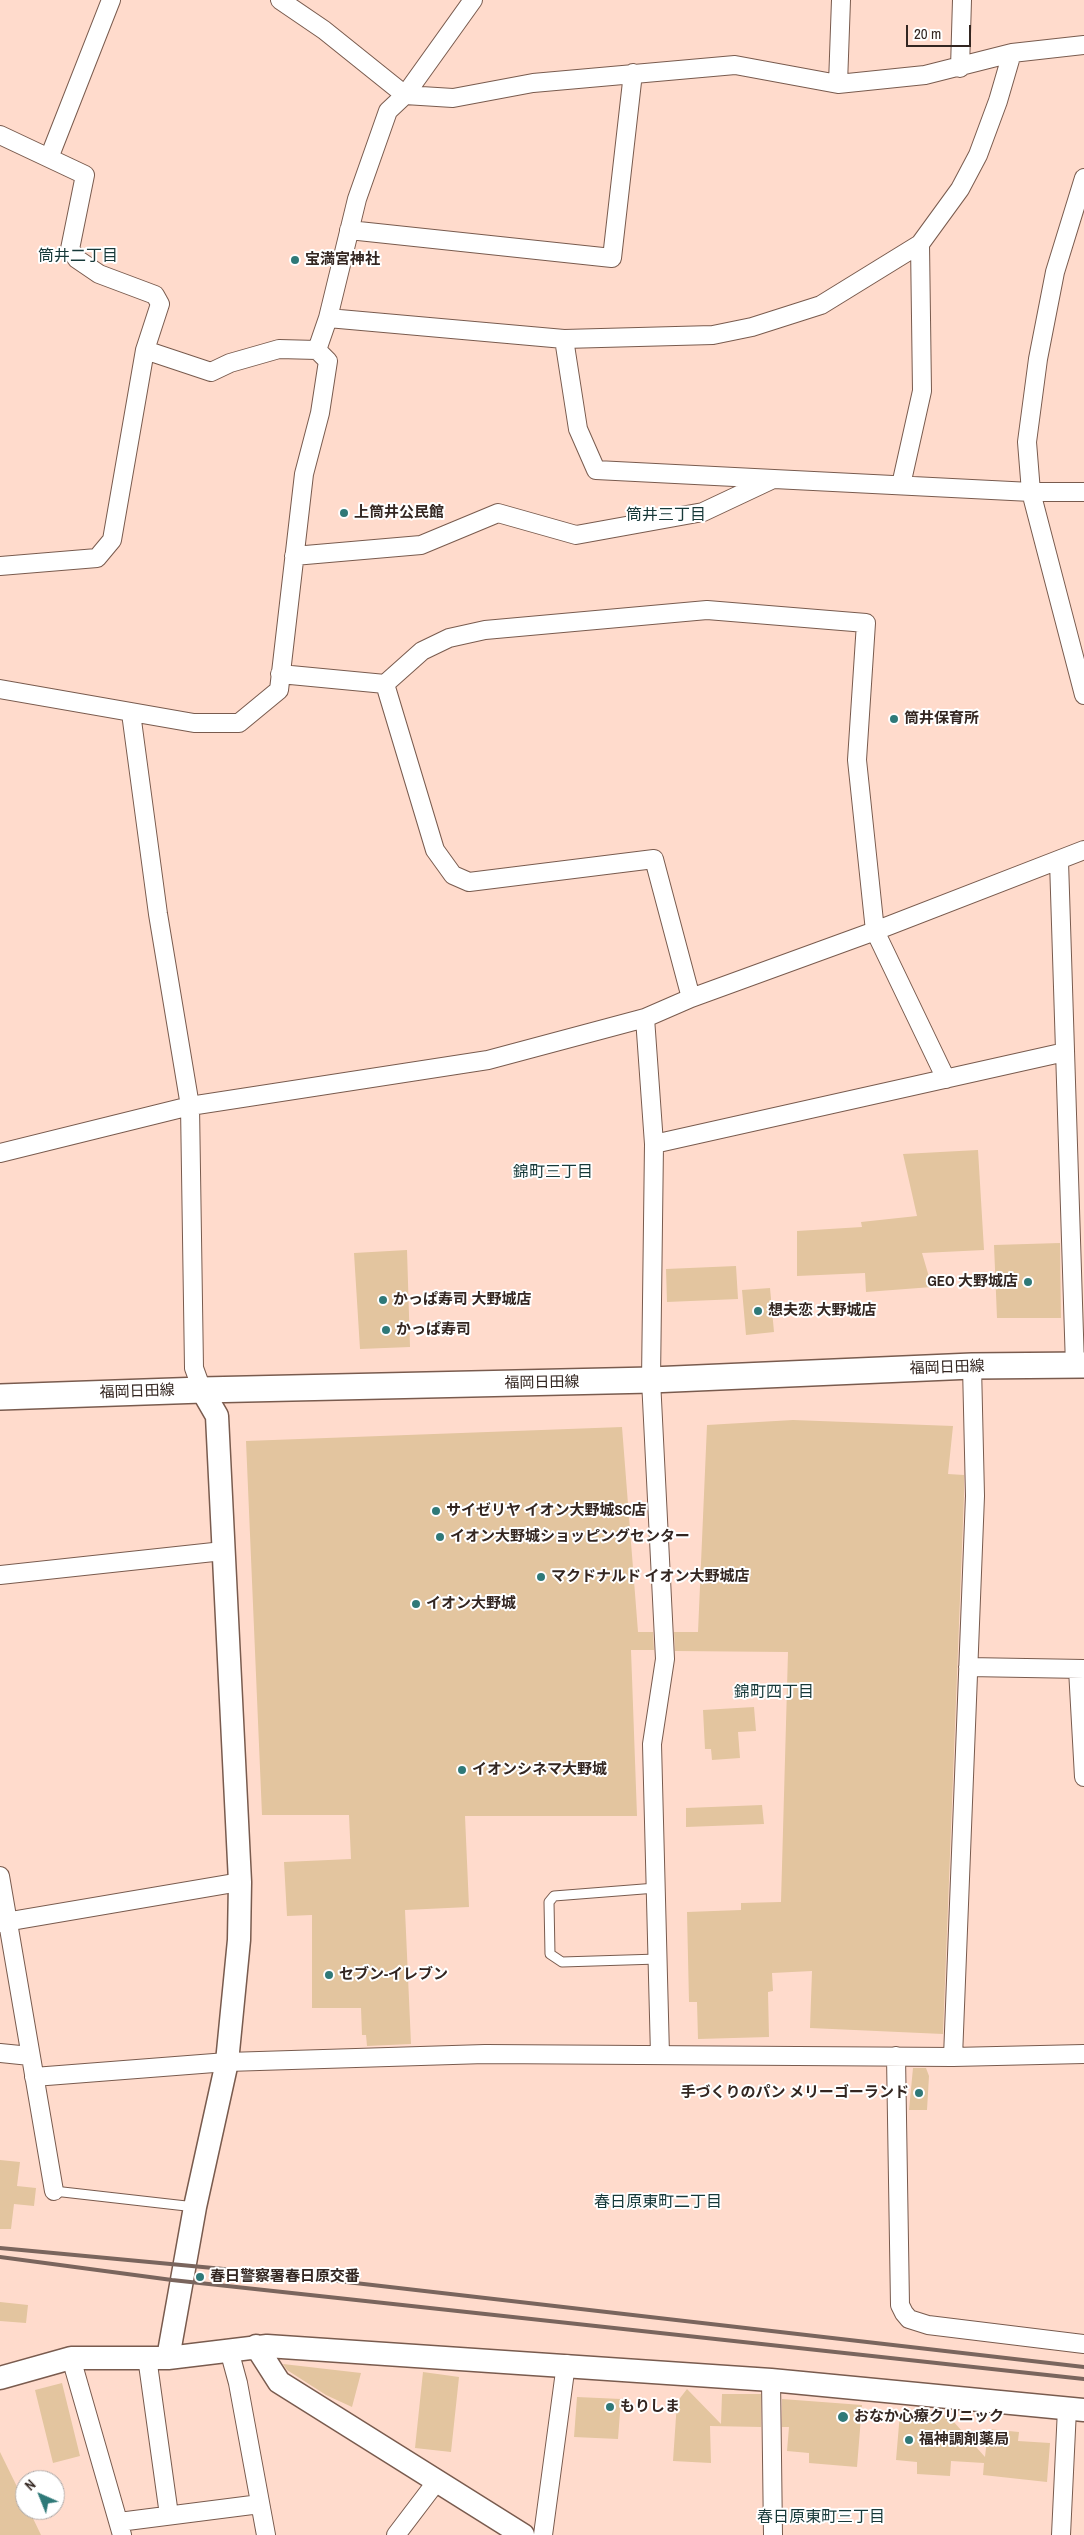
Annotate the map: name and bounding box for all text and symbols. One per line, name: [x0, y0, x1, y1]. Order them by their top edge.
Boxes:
scale bar: [909, 15, 974, 47]
text: 20 m: [914, 23, 941, 44]
district label: 筒井二丁目: [38, 247, 118, 267]
place label: 宝満宮神社: [305, 251, 380, 269]
marker: 宝満宮神社: [289, 254, 301, 266]
place label: 上筒井公民館: [354, 504, 444, 522]
district label: 筒井三丁目: [626, 506, 706, 526]
marker: 上筒井公民館: [338, 507, 350, 519]
place label: 筒井保育所: [904, 710, 979, 728]
marker: 筒井保育所: [888, 713, 900, 725]
district label: 錦町三丁目: [513, 1163, 593, 1183]
place label: GEO 大野城店: [927, 1273, 1018, 1291]
marker: GEO 大野城店: [1022, 1276, 1034, 1288]
place label: かっぱ寿司 大野城店: [393, 1291, 531, 1309]
marker: かっぱ寿司 大野城店: [377, 1294, 389, 1306]
place label: 想夫恋 大野城店: [768, 1302, 876, 1320]
marker: 想夫恋 大野城店: [752, 1305, 764, 1317]
place label: かっぱ寿司: [396, 1321, 471, 1339]
marker: かっぱ寿司: [380, 1324, 392, 1336]
street label: 福岡日田線: [909, 1358, 985, 1378]
street label: 福岡日田線: [504, 1373, 580, 1393]
street label: 福岡日田線: [99, 1382, 175, 1402]
place label: サイゼリヤ イオン大野城SC店: [446, 1502, 647, 1520]
marker: サイゼリヤ イオン大野城SC店: [430, 1505, 442, 1517]
place label: イオン大野城ショッピングセンター: [450, 1528, 690, 1546]
marker: イオン大野城ショッピングセンター: [434, 1531, 446, 1543]
place label: マクドナルド イオン大野城店: [551, 1568, 749, 1586]
marker: マクドナルド イオン大野城店: [535, 1571, 547, 1583]
place label: イオン大野城: [426, 1595, 516, 1613]
marker: イオン大野城: [410, 1598, 422, 1610]
district label: 錦町四丁目: [734, 1683, 814, 1703]
place label: イオンシネマ大野城: [472, 1761, 607, 1779]
marker: イオンシネマ大野城: [456, 1764, 468, 1776]
place label: セブン-イレブン: [339, 1966, 448, 1984]
marker: セブン-イレブン: [323, 1969, 335, 1981]
place label: 手づくりのパン メリーゴーランド: [681, 2084, 909, 2102]
marker: 手づくりのパン メリーゴーランド: [913, 2087, 925, 2099]
district label: 春日原東町二丁目: [594, 2193, 722, 2213]
place label: 春日警察署春日原交番: [210, 2268, 360, 2286]
marker: 春日警察署春日原交番: [194, 2271, 206, 2283]
place label: もりしま: [620, 2398, 680, 2416]
marker: もりしま: [604, 2401, 616, 2413]
place label: おなか心療クリニック: [854, 2408, 1004, 2426]
marker: おなか心療クリニック: [836, 2410, 850, 2424]
place label: 福神調剤薬局: [919, 2431, 1009, 2449]
marker: 福神調剤薬局: [903, 2434, 915, 2446]
north arrow: [15, 2470, 65, 2520]
text: N: [21, 2476, 40, 2494]
district label: 春日原東町三丁目: [757, 2508, 885, 2528]

